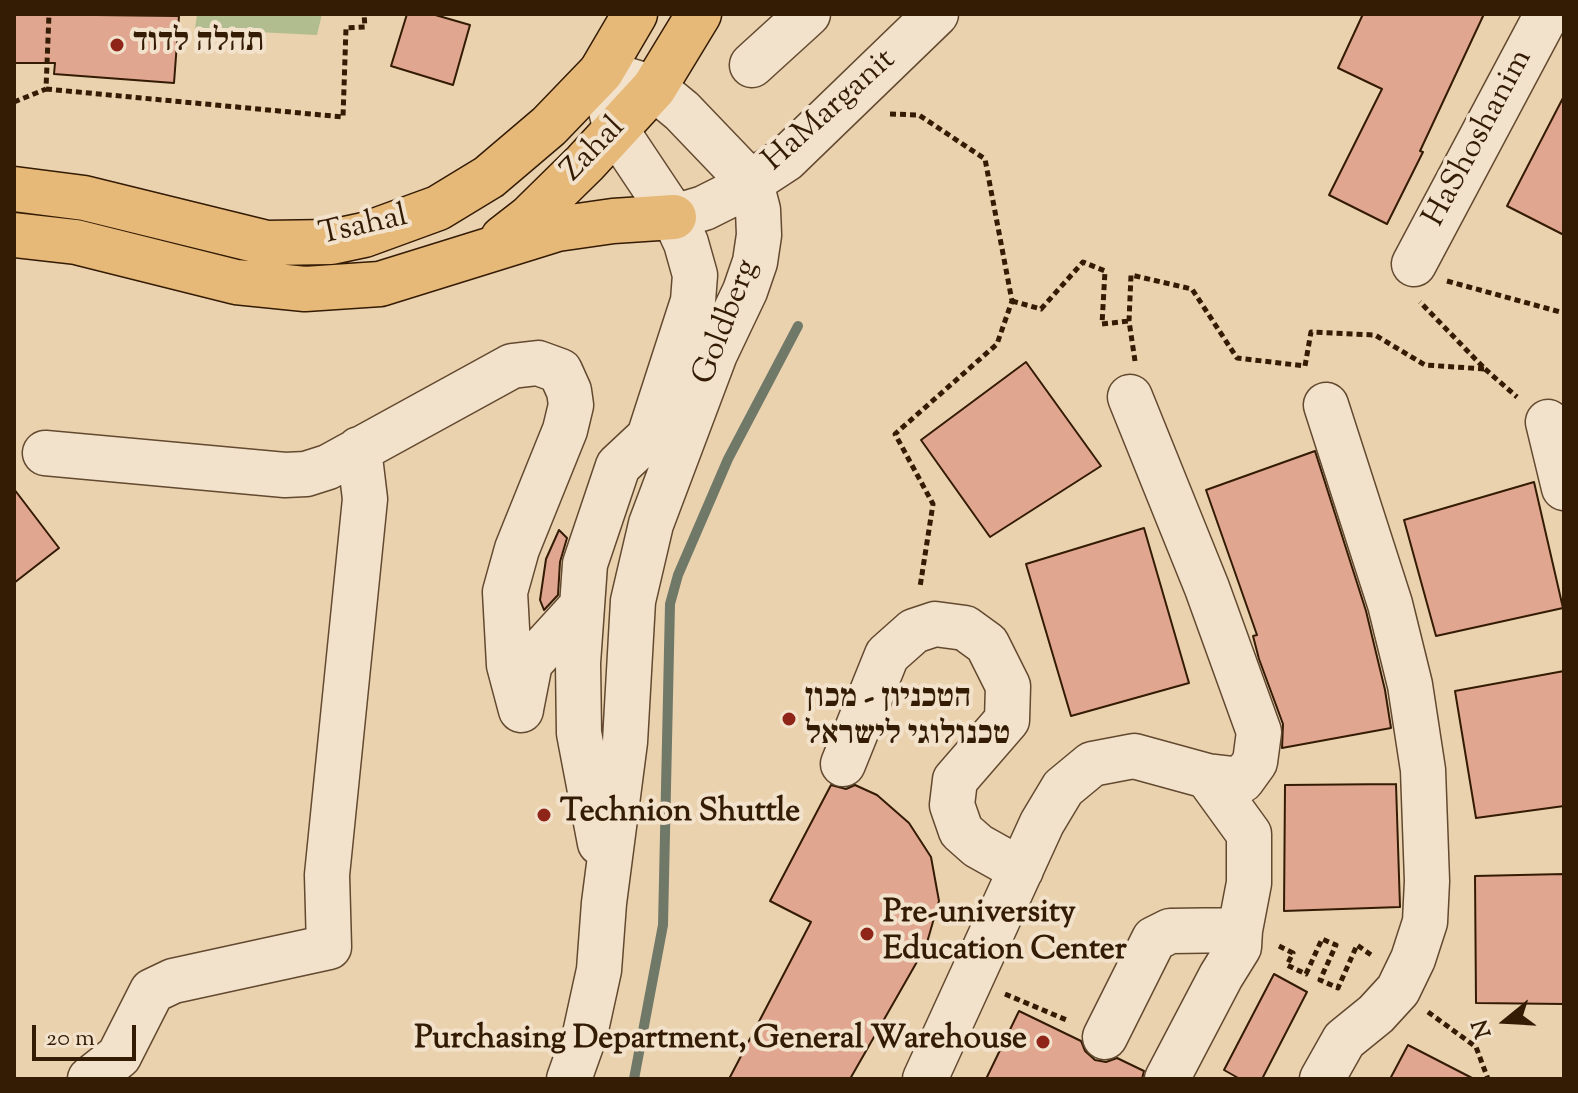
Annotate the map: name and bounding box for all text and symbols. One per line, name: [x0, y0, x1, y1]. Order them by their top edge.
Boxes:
place label: תהלה לדוד: [133, 26, 264, 64]
marker: תהלה לדוד: [108, 36, 126, 54]
street label: HaMarganit: [757, 43, 905, 181]
street label: HaShoshanim: [1417, 44, 1543, 234]
street label: Zahal: [555, 111, 635, 191]
street label: Tsahal: [316, 199, 412, 257]
street label: Goldberg: [687, 255, 769, 391]
place label: הטכניון - מכון טכנולוגי לישראל: [805, 682, 1010, 757]
marker: הטכניון - מכון טכנולוגי לישראל: [780, 710, 798, 728]
place label: Technion Shuttle: [560, 796, 800, 834]
marker: Technion Shuttle: [535, 806, 553, 824]
place label: Pre-university Education Center: [883, 897, 1127, 972]
marker: Pre-university Education Center: [858, 925, 876, 943]
north arrow: [1466, 981, 1546, 1061]
scale bar: [36, 1009, 140, 1059]
text: N: [1465, 1015, 1501, 1042]
text: 20 m: [46, 1022, 95, 1056]
place label: Purchasing Department, General Warehouse: [414, 1023, 1027, 1061]
marker: Purchasing Department, General Warehouse: [1034, 1033, 1052, 1051]

